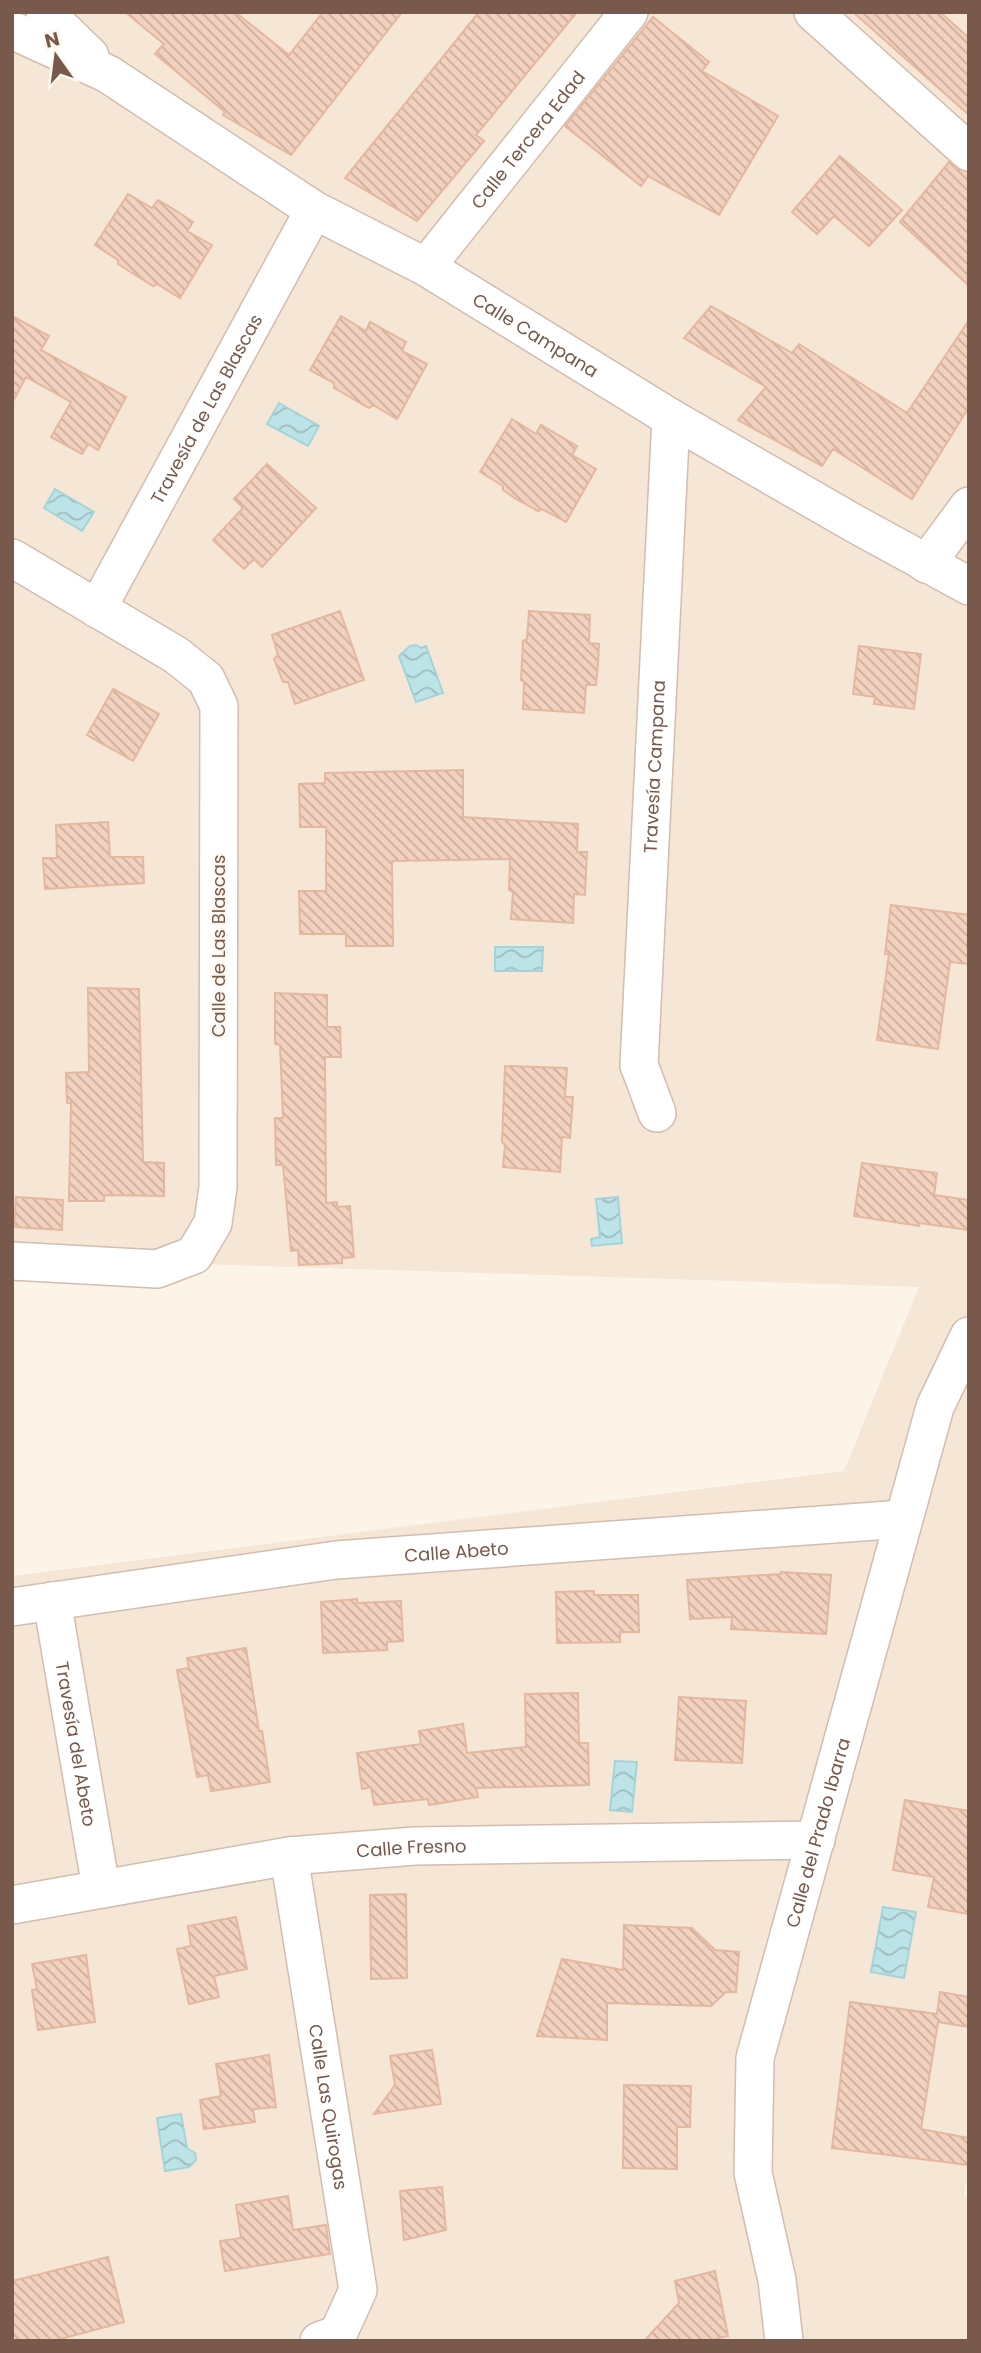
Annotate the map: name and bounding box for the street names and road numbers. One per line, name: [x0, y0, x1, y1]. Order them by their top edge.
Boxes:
street label: Calle Tercera Edad: [465, 65, 590, 214]
street label: Calle Campana: [468, 286, 603, 383]
street label: Travesía de Las Blascas: [144, 309, 268, 508]
street label: Travesía Campana: [637, 679, 671, 854]
street label: Calle de Las Blascas: [206, 855, 231, 1037]
street label: Calle Abeto: [403, 1535, 509, 1568]
street label: Travesía del Abeto: [50, 1660, 103, 1828]
street label: Calle del Prado Ibarra: [779, 1735, 855, 1930]
street label: Calle Fresno: [355, 1833, 467, 1863]
street label: Calle Las Quirogas: [303, 2022, 354, 2191]

